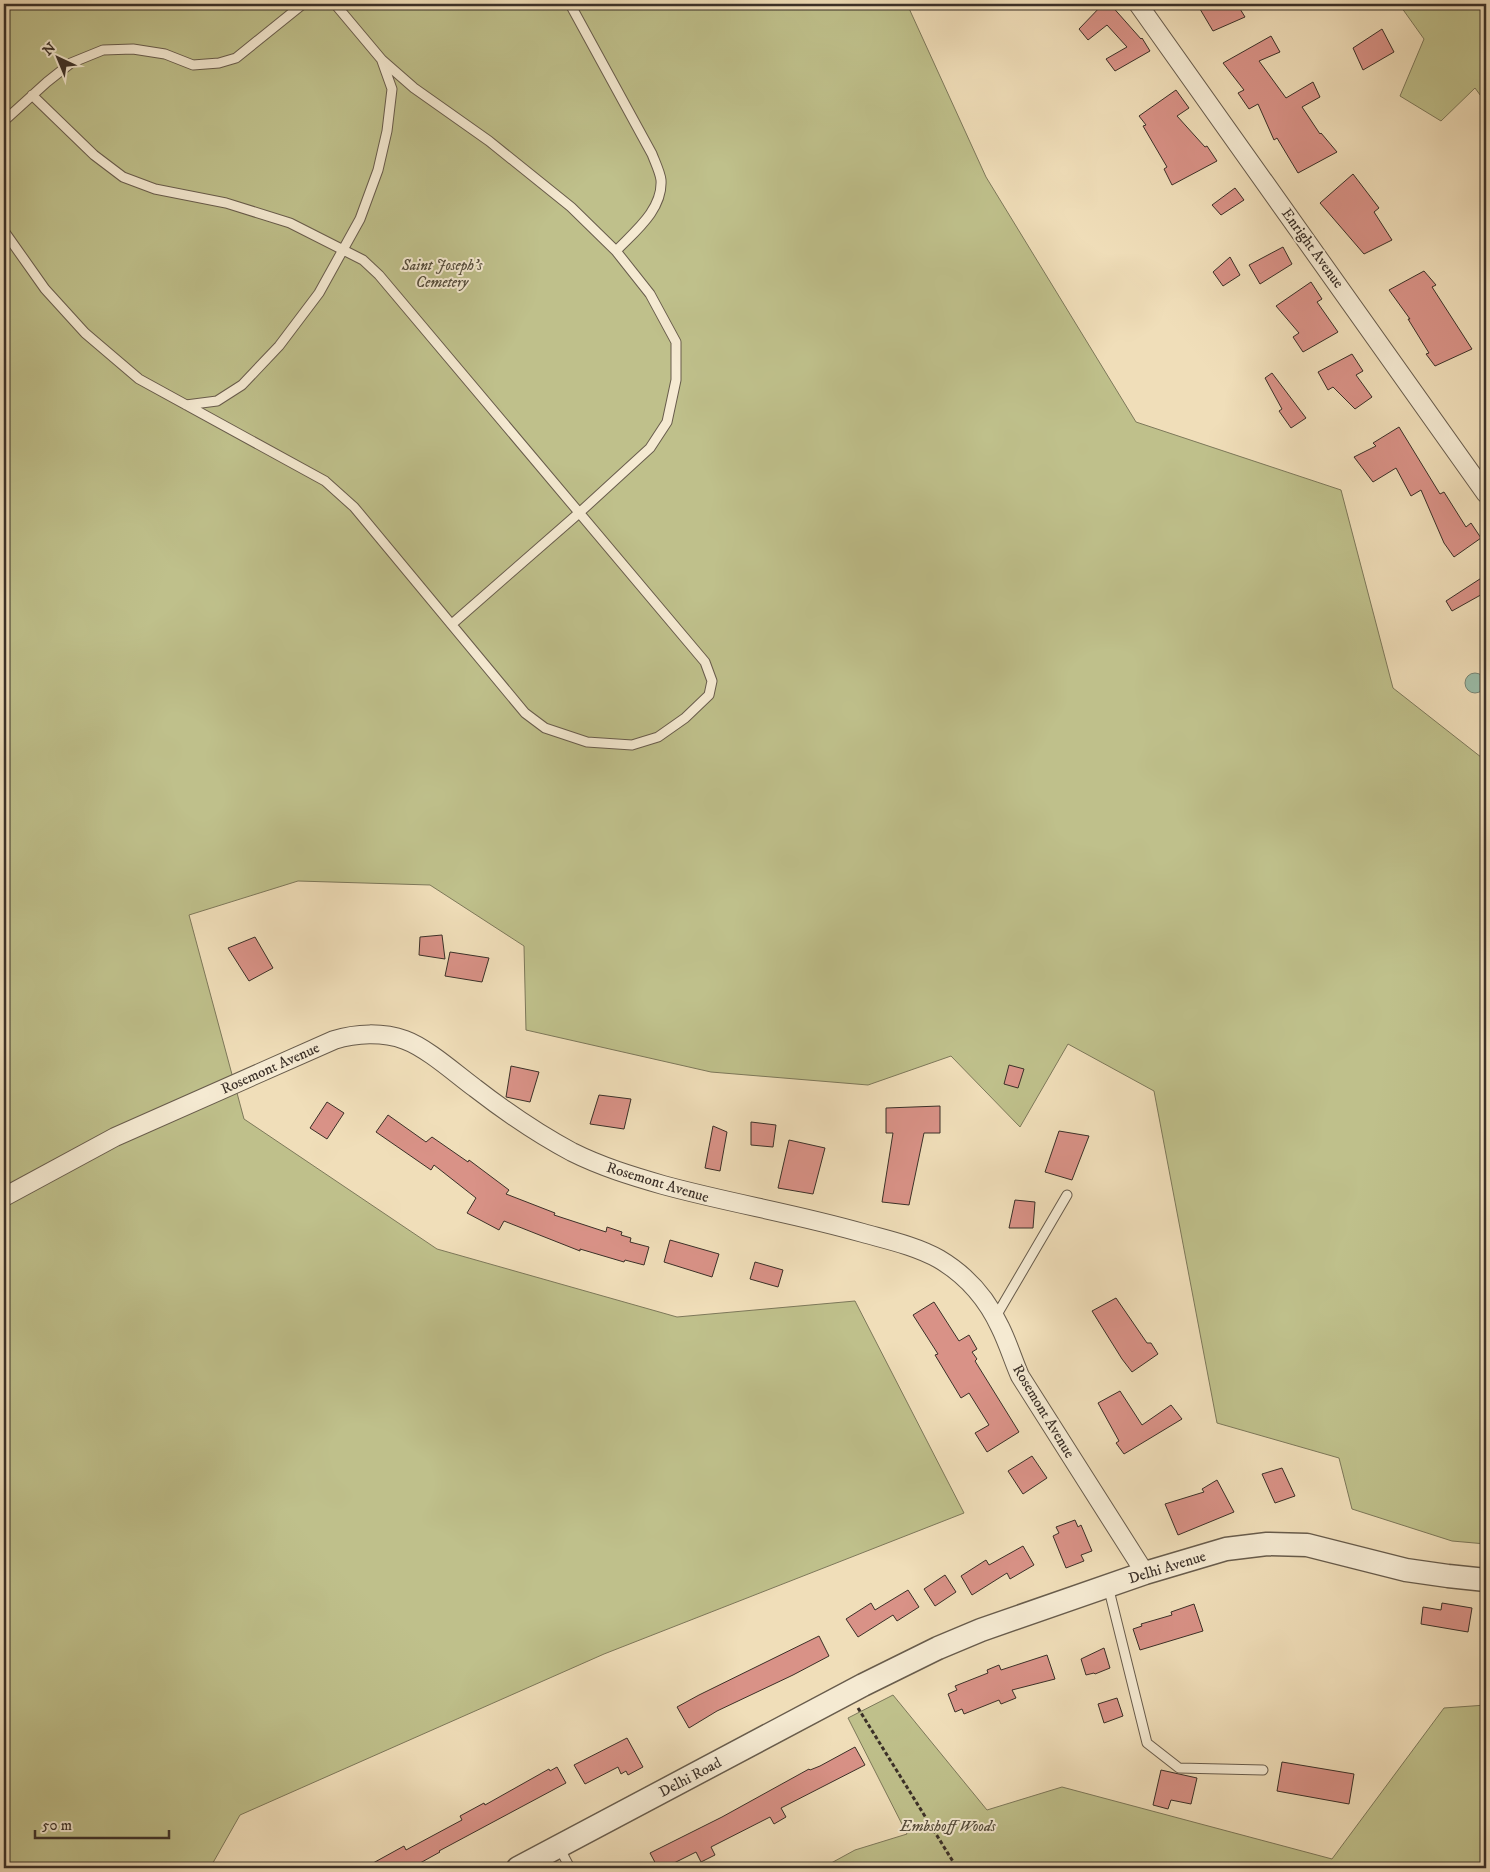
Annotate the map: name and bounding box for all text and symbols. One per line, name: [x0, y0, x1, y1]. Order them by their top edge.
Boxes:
north arrow: [32, 32, 82, 82]
text: N: [39, 39, 60, 60]
street label: Enright Avenue: [1277, 205, 1348, 292]
park label: Saint Joseph’s Cemetery: [401, 256, 483, 292]
street label: Rosemont Avenue: [218, 1038, 322, 1099]
street label: Rosemont Avenue: [604, 1158, 711, 1207]
street label: Rosemont Avenue: [1008, 1361, 1079, 1462]
street label: Delhi Avenue: [1126, 1547, 1208, 1588]
street label: Delhi Road: [656, 1753, 725, 1802]
scale bar: [35, 1807, 169, 1839]
text: 50 m: [42, 1816, 72, 1835]
park label: Embshoff Woods: [899, 1817, 996, 1836]

